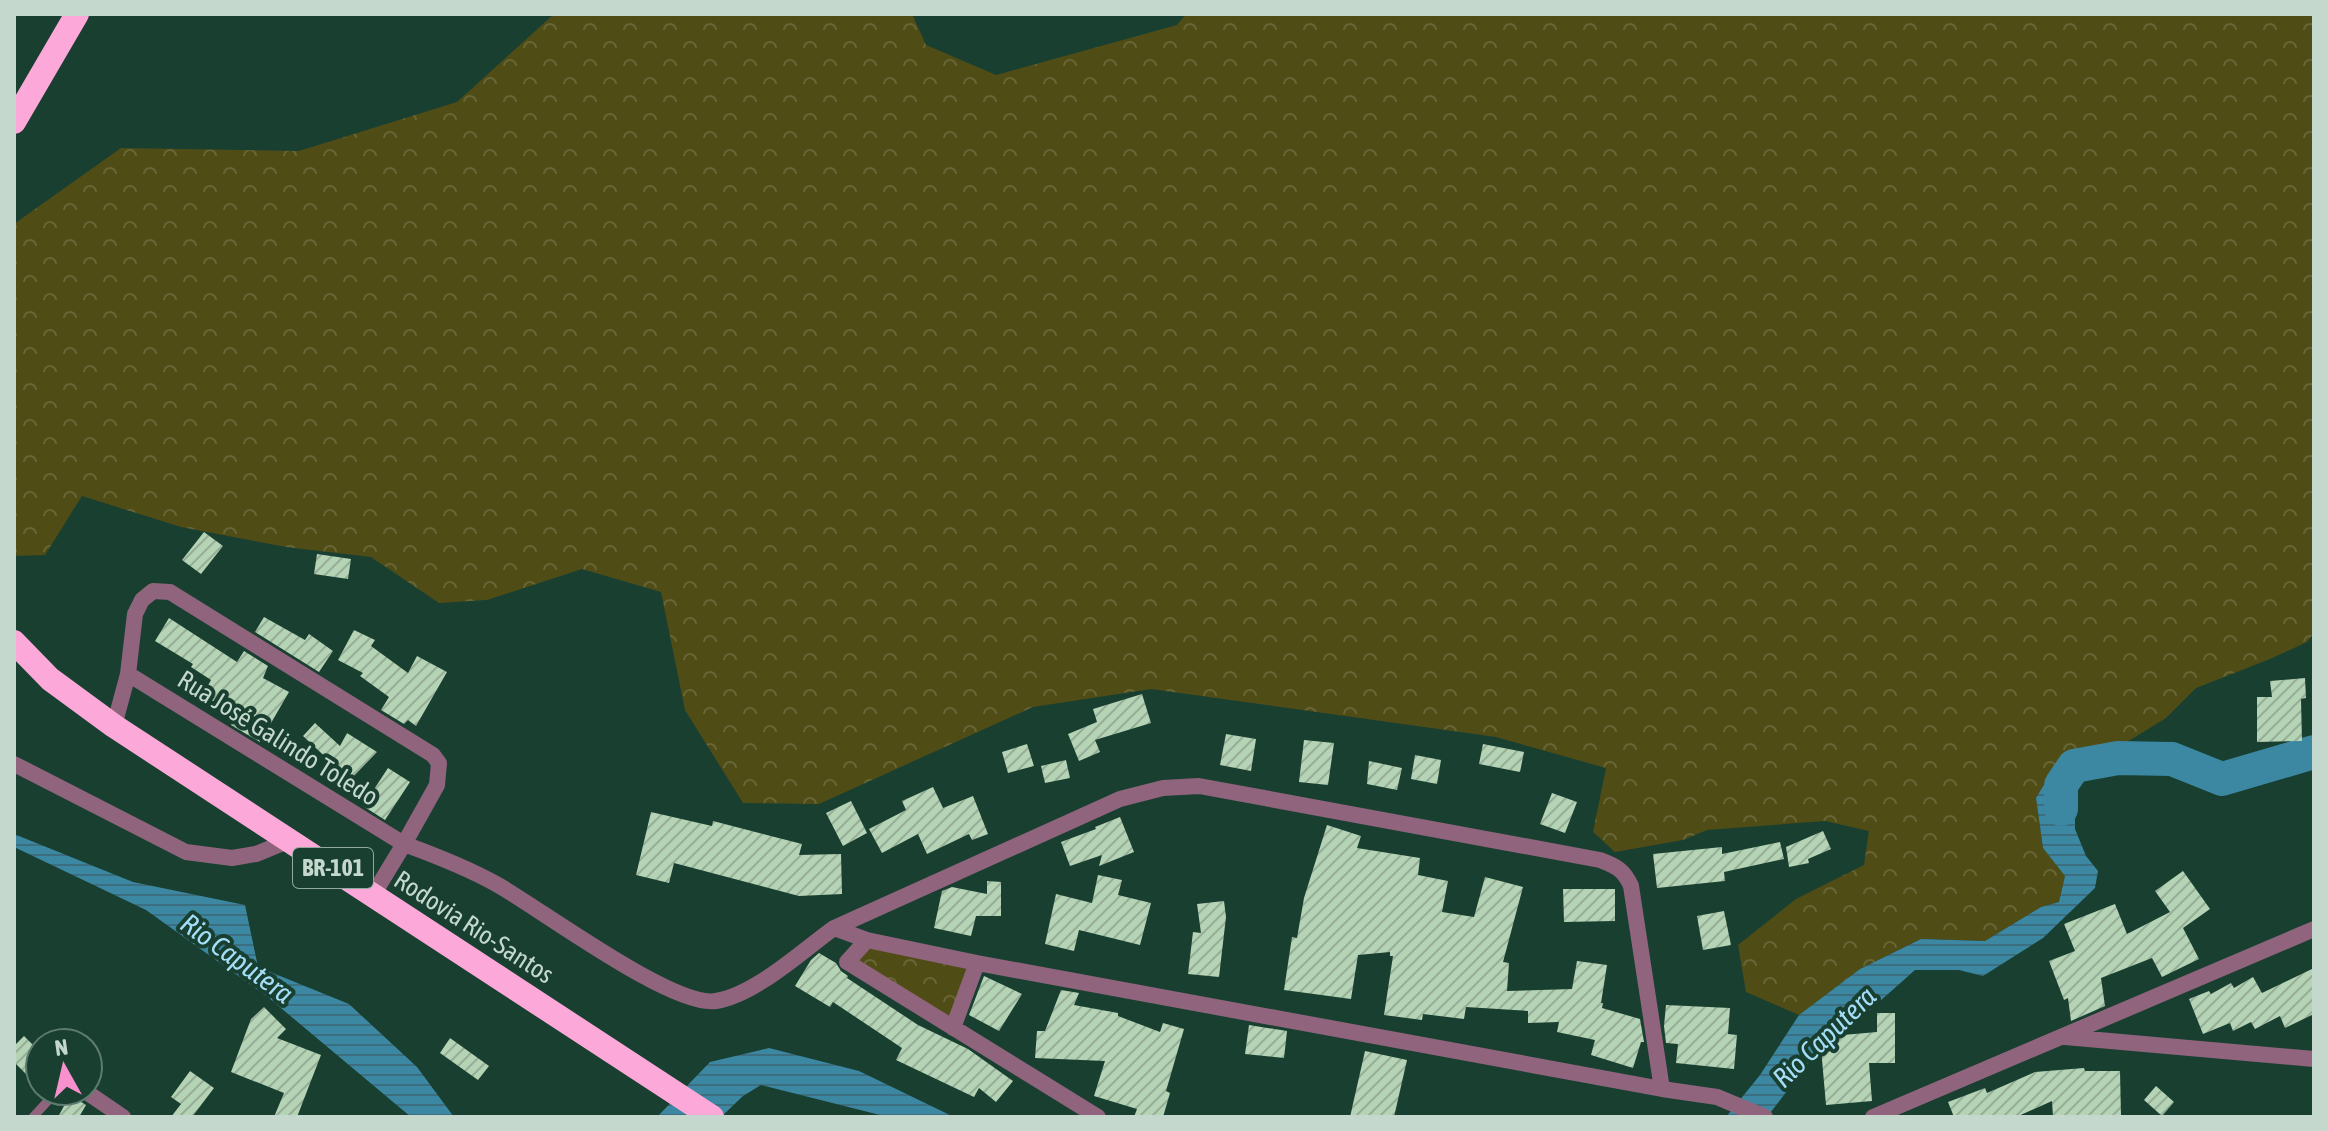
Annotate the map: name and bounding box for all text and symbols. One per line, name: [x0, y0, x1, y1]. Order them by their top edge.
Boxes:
street label: Rua José Galindo Toledo: [172, 664, 384, 812]
road number: BR-101: [293, 848, 373, 888]
street label: Rodovia Rio-Santos: [389, 864, 559, 990]
water label: Rio Caputera: [175, 907, 299, 1009]
water label: Rio Caputera: [1766, 980, 1882, 1094]
north arrow: [24, 1027, 104, 1107]
text: N: [53, 1033, 69, 1061]

